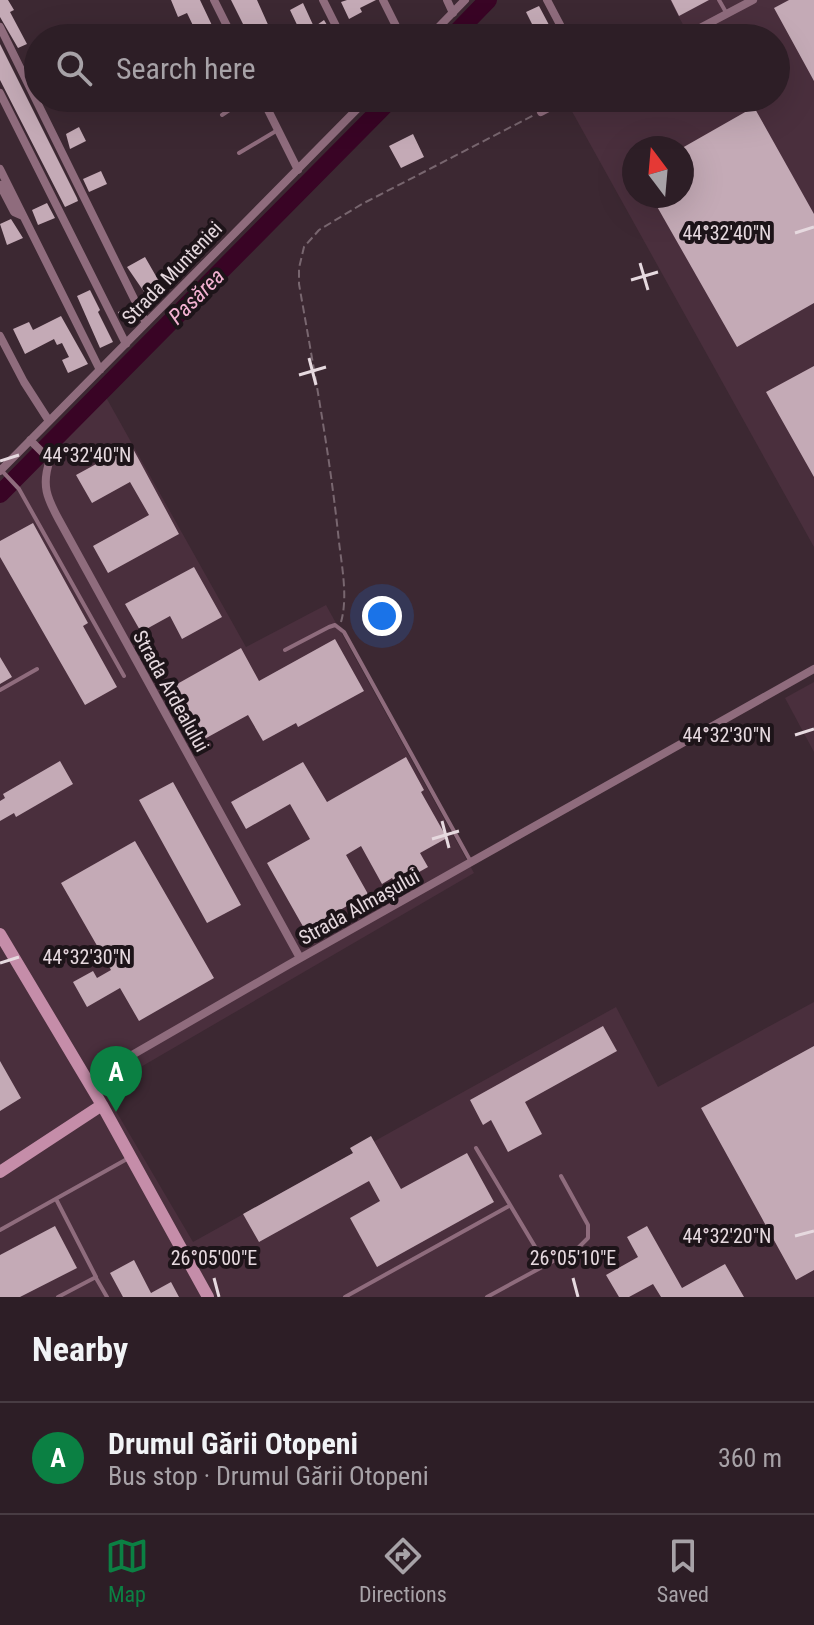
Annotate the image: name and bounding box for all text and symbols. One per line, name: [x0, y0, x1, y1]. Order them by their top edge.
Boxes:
search box: [24, 24, 790, 112]
icon: search: [52, 46, 96, 90]
text: Search here: [116, 51, 256, 86]
north arrow: [622, 136, 694, 208]
street label: Strada Munteniei: [117, 217, 227, 329]
text: 44°32'40"N: [682, 221, 772, 245]
water label: Pasărea: [163, 263, 229, 329]
text: 44°32'40"N: [42, 443, 132, 467]
your location: [362, 596, 402, 636]
street label: Strada Ardealului: [128, 626, 214, 756]
text: 44°32'30"N: [682, 723, 772, 747]
street label: Strada Almașului: [295, 864, 423, 950]
text: 44°32'30"N: [42, 945, 132, 969]
pin: A: [90, 1046, 142, 1112]
text: 44°32'20"N: [682, 1224, 772, 1248]
text: 26°05'00"E: [171, 1246, 257, 1270]
text: 26°05'10"E: [530, 1246, 616, 1270]
text: Nearby: [32, 1329, 128, 1369]
text: Drumul Gării Otopeni: [108, 1426, 358, 1461]
text: A: [50, 1443, 66, 1473]
text: 360 m: [718, 1443, 782, 1473]
text: Bus stop · Drumul Gării Otopeni: [108, 1461, 429, 1491]
tab: Map: [105, 1534, 149, 1607]
tab: Directions: [359, 1534, 447, 1607]
tab: Saved: [657, 1534, 709, 1607]

